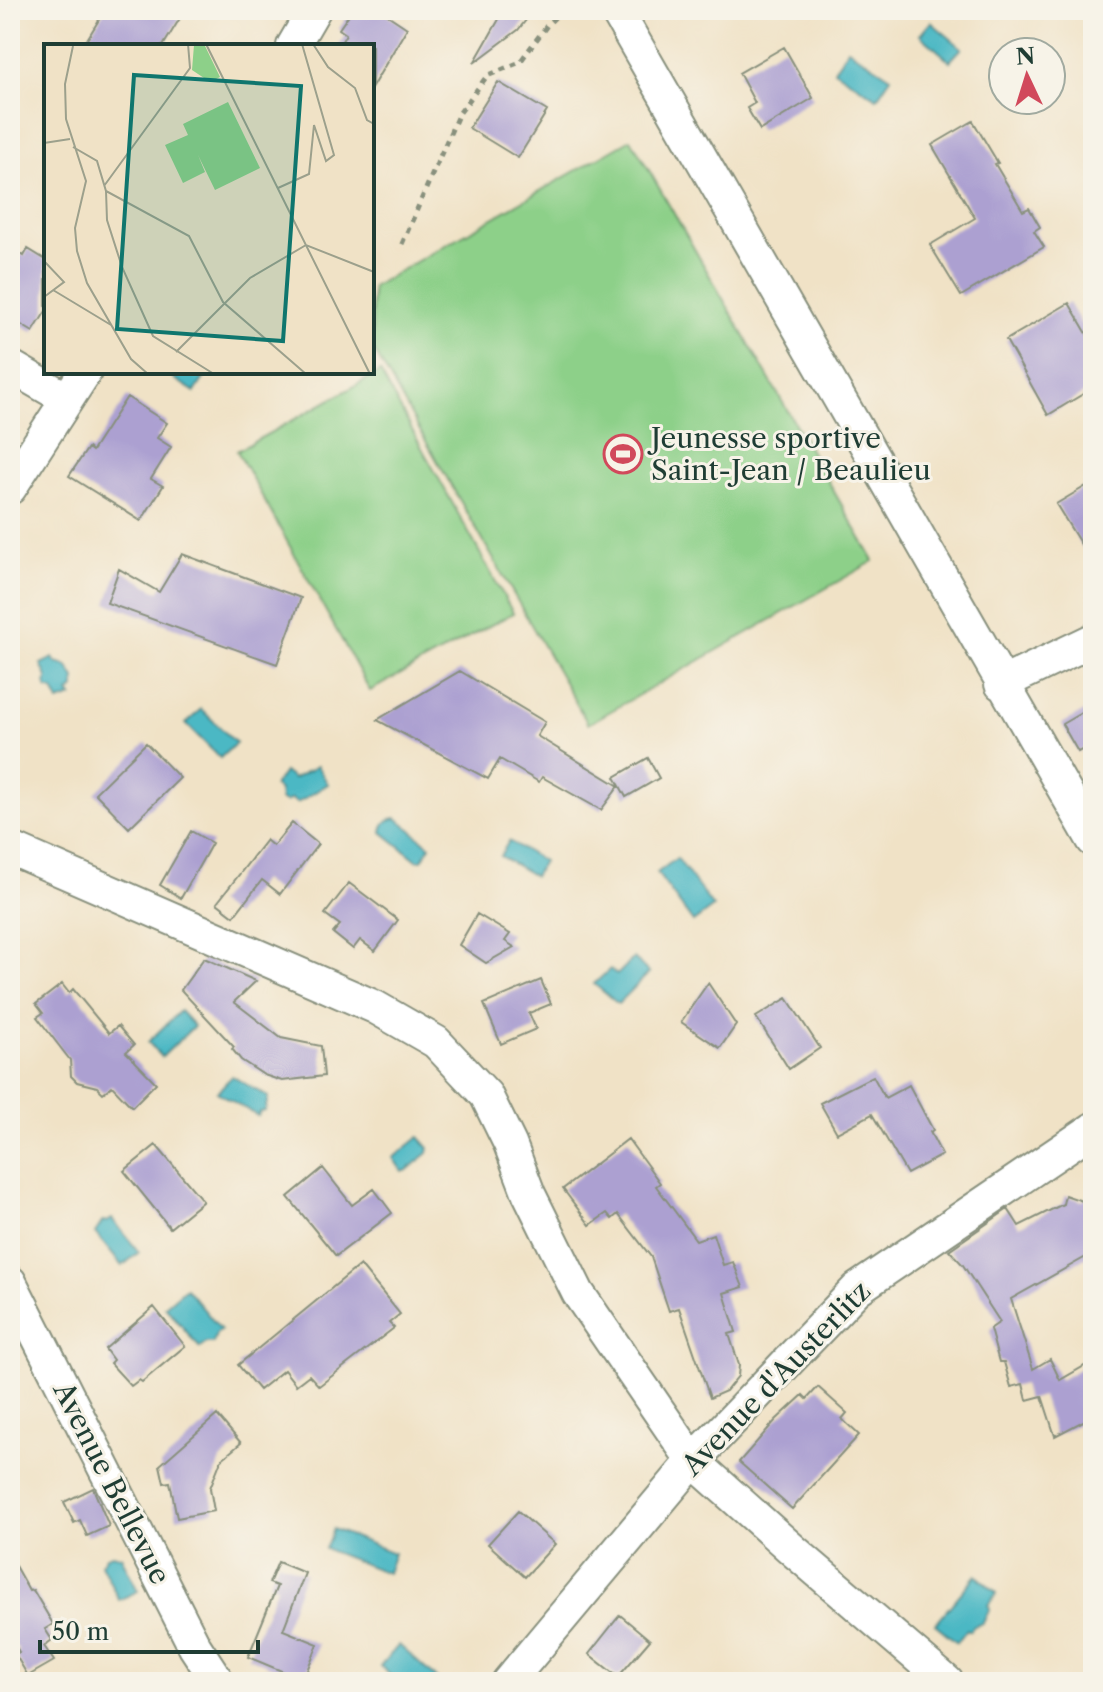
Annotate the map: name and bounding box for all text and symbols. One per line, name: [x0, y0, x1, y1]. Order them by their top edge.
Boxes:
north arrow: [987, 36, 1067, 116]
text: N: [1015, 42, 1036, 71]
inset map: [44, 44, 374, 374]
place label: Jeunesse sportive Saint-Jean / Beaulieu: [647, 421, 931, 487]
sports icon: Jeunesse sportive Saint-Jean / Beaulieu: [602, 433, 644, 475]
street label: Avenue d'Austerlitz: [674, 1274, 877, 1483]
street label: Avenue Bellevue: [46, 1375, 178, 1590]
scale bar: [40, 1604, 258, 1654]
text: 50 m: [52, 1617, 109, 1646]

